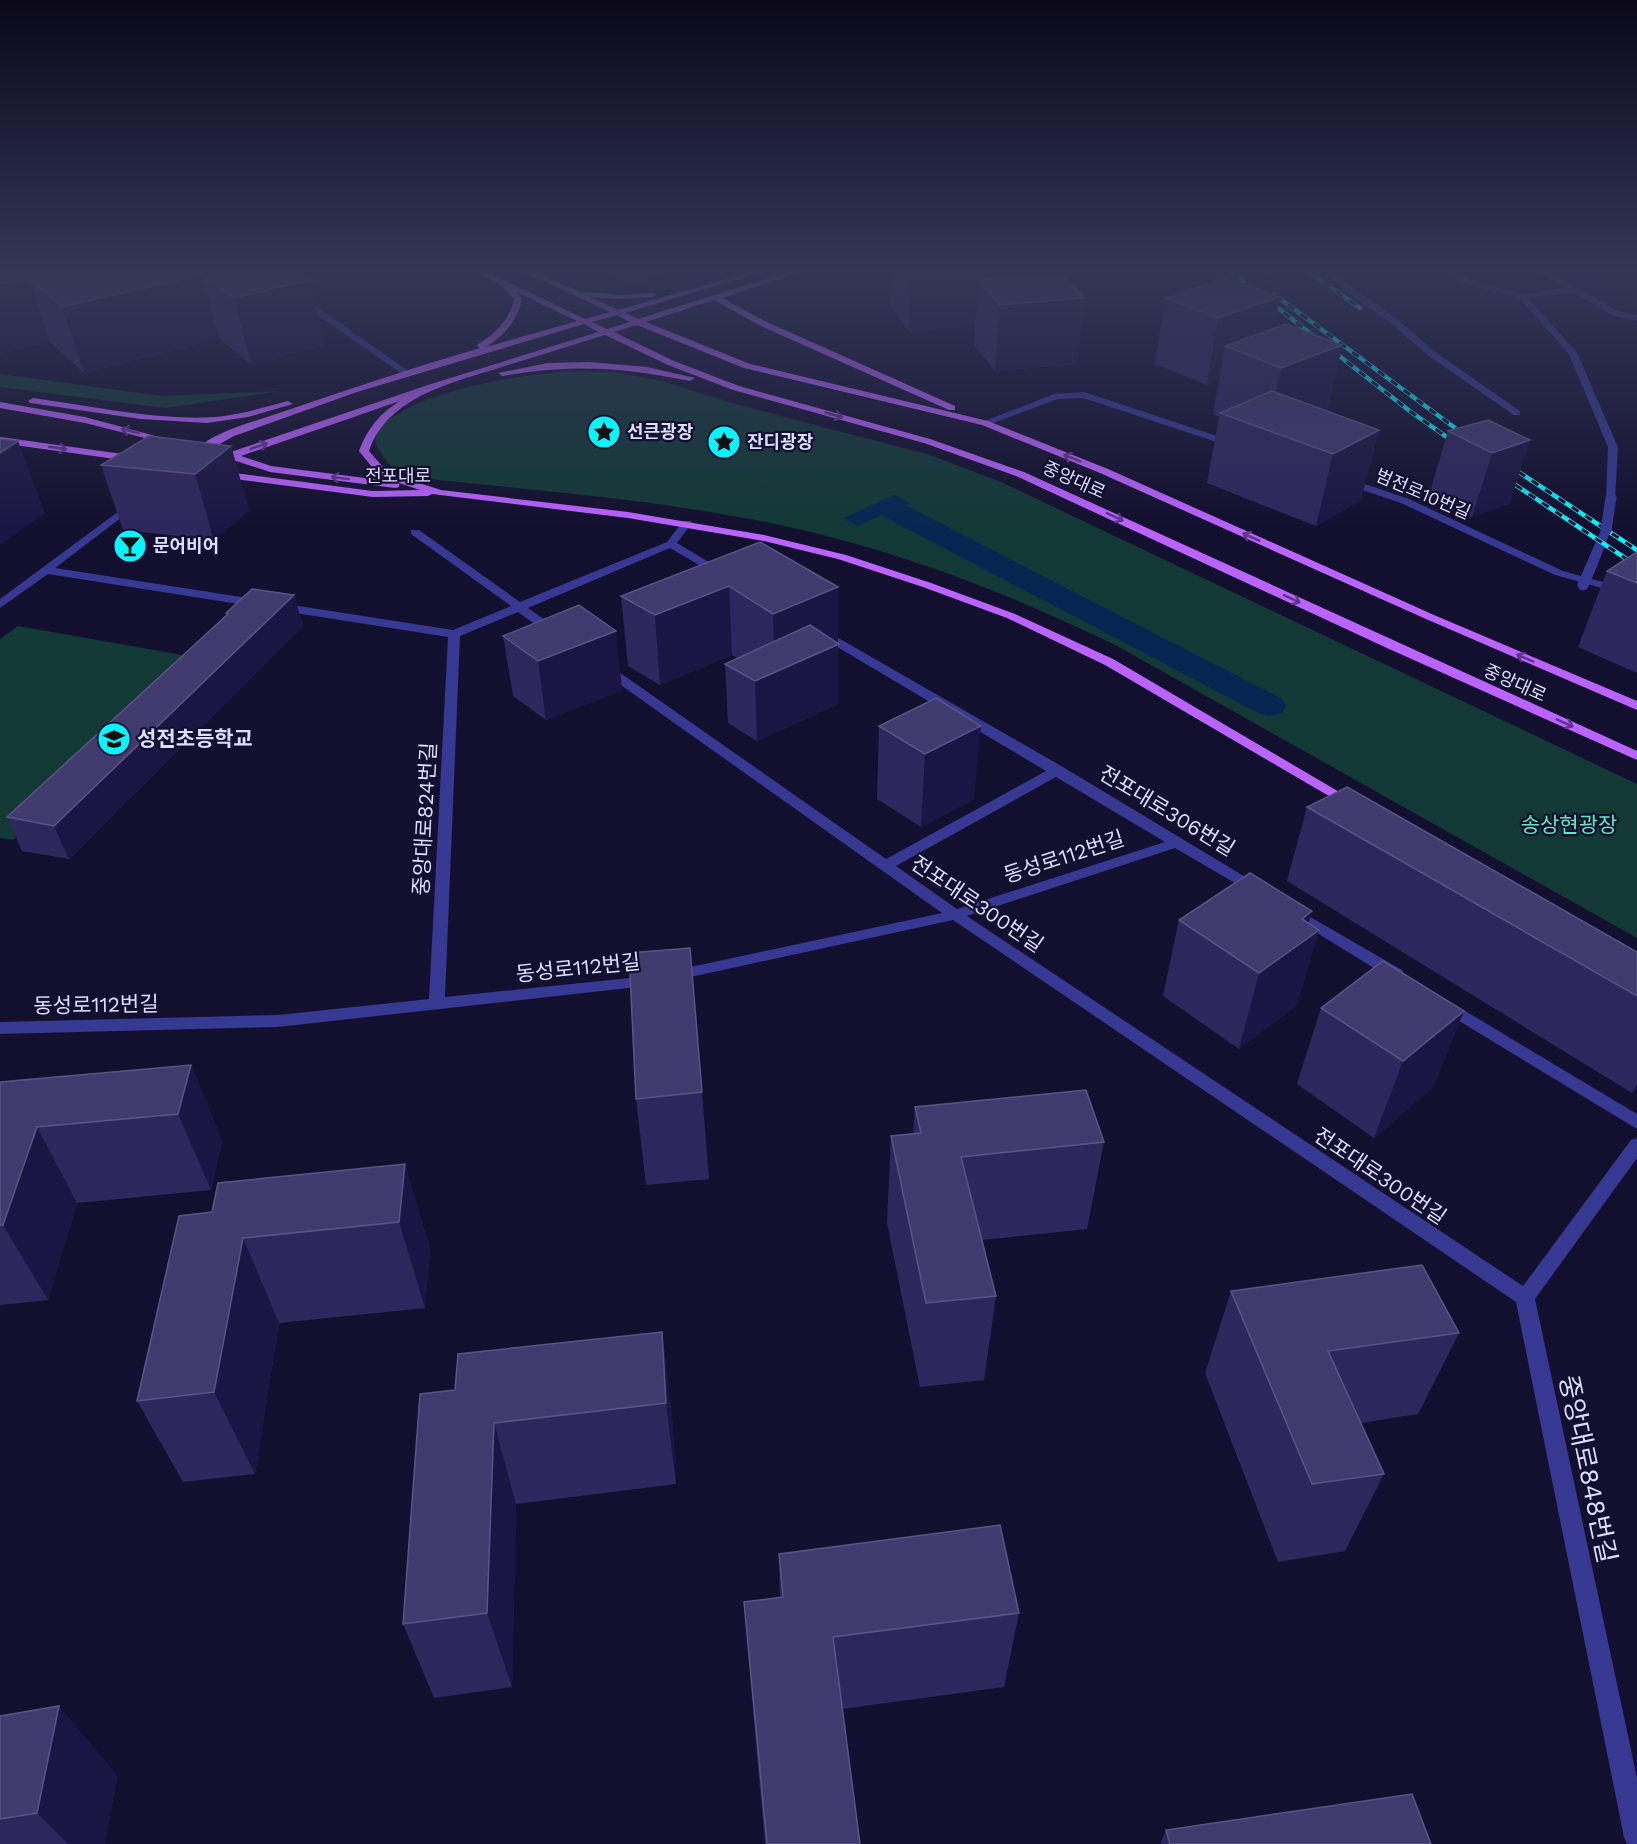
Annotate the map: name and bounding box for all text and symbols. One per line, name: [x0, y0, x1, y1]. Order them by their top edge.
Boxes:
one-way arrow: [824, 409, 843, 421]
place icon: 선큰광장: [586, 414, 622, 450]
place label: 선큰광장: [627, 421, 694, 442]
place icon: 잔디광장: [706, 424, 742, 460]
one-way arrow: [121, 425, 140, 437]
place label: 잔디광장: [747, 431, 814, 452]
one-way arrow: [249, 439, 268, 450]
one-way arrow: [48, 443, 67, 454]
one-way arrow: [1064, 452, 1082, 463]
street label: 중앙대로: [1040, 456, 1109, 503]
street label: 범전로10번길: [1373, 464, 1474, 523]
street label: 전포대로: [365, 465, 431, 486]
one-way arrow: [331, 472, 351, 483]
one-way arrow: [1106, 512, 1124, 523]
bar icon: 문어비어: [112, 528, 148, 564]
one-way arrow: [1242, 530, 1260, 542]
place label: 문어비어: [153, 535, 219, 556]
one-way arrow: [1282, 594, 1300, 606]
one-way arrow: [1517, 652, 1535, 663]
street label: 중앙대로: [1481, 659, 1550, 706]
one-way arrow: [1556, 719, 1574, 730]
school or university icon: 성전초등학교: [96, 721, 132, 757]
place label: 성전초등학교: [137, 726, 253, 751]
street label: 중앙대로824번길: [408, 742, 441, 896]
street label: 전포대로306번길: [1095, 760, 1240, 861]
park label: 송상현광장: [1521, 812, 1617, 837]
street label: 동성로112번길: [1000, 825, 1127, 888]
street label: 전포대로300번길: [906, 850, 1048, 957]
street label: 동성로112번길: [514, 949, 642, 986]
street label: 동성로112번길: [33, 991, 159, 1018]
street label: 전포대로300번길: [1309, 1122, 1451, 1229]
street label: 중앙대로848번길: [1553, 1372, 1623, 1566]

